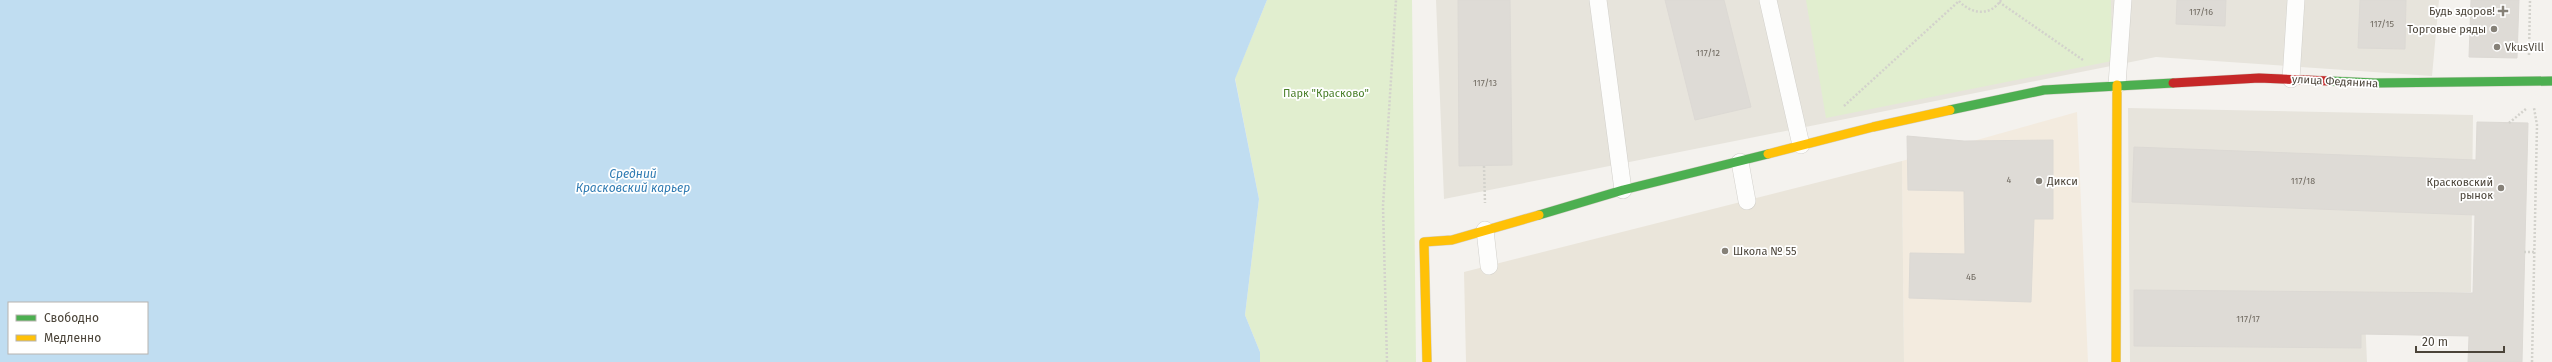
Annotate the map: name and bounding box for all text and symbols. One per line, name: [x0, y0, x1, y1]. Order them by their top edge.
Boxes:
place label: Будь здоров!: [2429, 5, 2495, 18]
marker: Будь здоров!: [2498, 6, 2508, 16]
house number: 117/16: [2189, 7, 2213, 17]
house number: 117/15: [2370, 19, 2394, 29]
place label: Торговые ряды: [2407, 23, 2486, 36]
marker: Торговые ряды: [2489, 24, 2499, 34]
place label: VkusVill: [2505, 41, 2544, 54]
marker: VkusVill: [2492, 42, 2502, 52]
house number: 117/12: [1696, 48, 1720, 58]
street label: улица Федянина: [2292, 73, 2378, 90]
house number: 117/13: [1473, 78, 1497, 88]
park label: Парк "Красково": [1283, 87, 1369, 100]
water label: Средний Красковский карьер: [576, 167, 690, 195]
house number: 4: [2007, 175, 2012, 185]
place label: Дикси: [2046, 175, 2078, 188]
marker: Дикси: [2034, 176, 2044, 186]
house number: 117/18: [2291, 176, 2315, 186]
place label: Красковский рынок: [2426, 176, 2493, 202]
marker: Красковский рынок: [2496, 183, 2506, 193]
place label: Школа № 55: [1733, 245, 1797, 258]
marker: Школа № 55: [1720, 246, 1730, 256]
house number: 4Б: [1966, 272, 1976, 282]
legend: [8, 302, 148, 354]
text: Свободно: [44, 311, 99, 325]
house number: 117/17: [2236, 314, 2260, 324]
scale bar: [2416, 328, 2504, 354]
text: Медленно: [44, 331, 101, 345]
text: 20 m: [2422, 335, 2448, 349]

